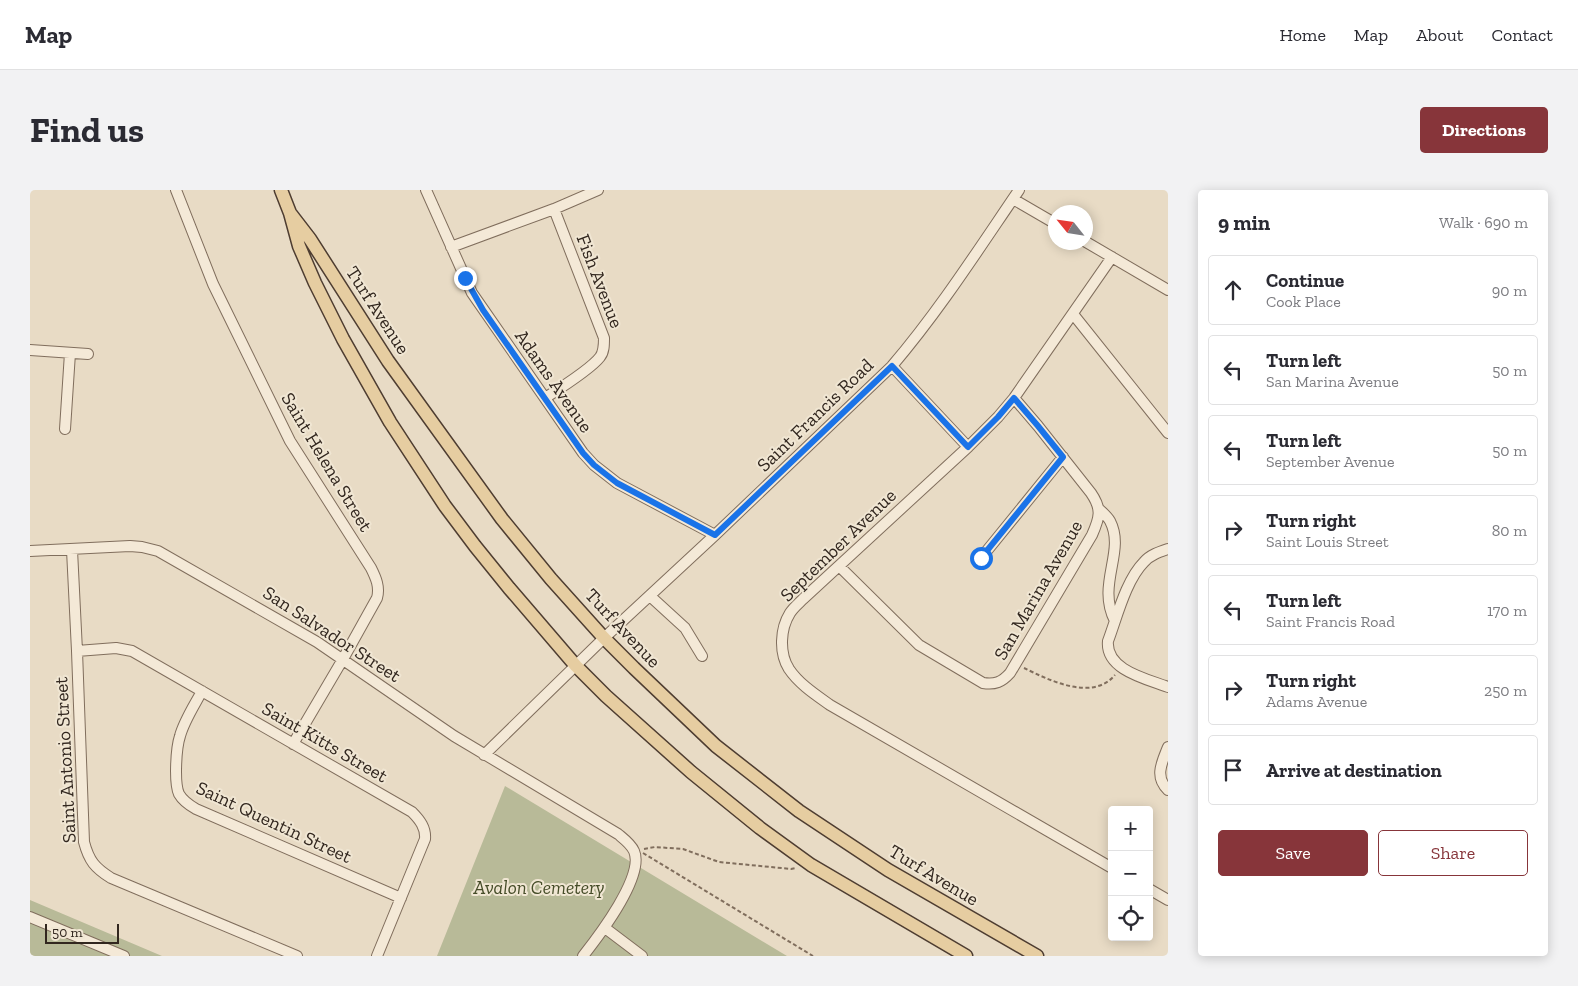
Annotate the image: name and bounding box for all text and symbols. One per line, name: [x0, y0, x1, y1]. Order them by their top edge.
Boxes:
text: Map: [25, 20, 72, 49]
text: Home: [1279, 24, 1326, 46]
text: Map: [1354, 24, 1388, 46]
text: About: [1416, 24, 1463, 46]
text: Contact: [1491, 24, 1553, 46]
button: Directions: [1420, 107, 1548, 153]
text: Find us: [30, 109, 144, 151]
north arrow: [1048, 205, 1093, 250]
text: 9 min: [1218, 210, 1270, 235]
text: Walk · 690 m: [1439, 213, 1528, 232]
street label: Fish Avenue: [572, 231, 628, 331]
street label: Turf Avenue: [341, 262, 415, 358]
route end: [454, 267, 477, 290]
text: Continue: [1266, 269, 1344, 292]
icon: ahead: [1219, 276, 1247, 304]
text: 90 m: [1492, 281, 1527, 300]
text: Cook Place: [1266, 292, 1341, 311]
street label: Adams Avenue: [510, 325, 598, 437]
text: Turn left: [1266, 349, 1341, 372]
street label: Saint Francis Road: [752, 353, 878, 476]
icon: left: [1219, 356, 1247, 384]
text: 50 m: [1492, 361, 1527, 380]
text: San Marina Avenue: [1266, 372, 1399, 391]
street label: Saint Helena Street: [276, 388, 378, 536]
text: Turn left: [1266, 429, 1341, 452]
icon: left: [1219, 436, 1247, 464]
text: 50 m: [1492, 441, 1527, 460]
text: September Avenue: [1266, 452, 1394, 471]
street label: September Avenue: [775, 484, 901, 606]
text: Turn right: [1266, 509, 1356, 532]
street label: San Marina Avenue: [989, 516, 1087, 664]
icon: right: [1219, 516, 1247, 544]
text: 80 m: [1492, 521, 1527, 540]
text: Saint Louis Street: [1266, 532, 1389, 551]
route start: [970, 547, 993, 570]
street label: San Salvador Street: [259, 581, 405, 687]
street label: Turf Avenue: [580, 583, 666, 673]
text: Turn left: [1266, 589, 1341, 612]
icon: left: [1219, 596, 1247, 624]
text: 170 m: [1487, 601, 1527, 620]
text: Saint Francis Road: [1266, 612, 1395, 631]
text: Turn right: [1266, 669, 1356, 692]
street label: Saint Antonio Street: [49, 676, 81, 844]
icon: right: [1219, 676, 1247, 704]
text: 250 m: [1484, 681, 1527, 700]
text: Adams Avenue: [1266, 692, 1367, 711]
street label: Saint Kitts Street: [258, 697, 392, 787]
icon: arrive: [1219, 756, 1247, 784]
text: Arrive at destination: [1266, 759, 1442, 782]
street label: Saint Quentin Street: [193, 776, 355, 868]
map controls: [1108, 806, 1153, 941]
button: +: [1108, 806, 1153, 851]
button: Save: [1218, 830, 1368, 876]
button: Share: [1378, 830, 1528, 876]
street label: Turf Avenue: [885, 839, 983, 911]
button: −: [1108, 851, 1153, 896]
park label: Avalon Cemetery: [472, 876, 605, 899]
button: locate: [1108, 896, 1153, 941]
scale bar: [45, 921, 119, 944]
text: 50 m: [52, 924, 83, 941]

